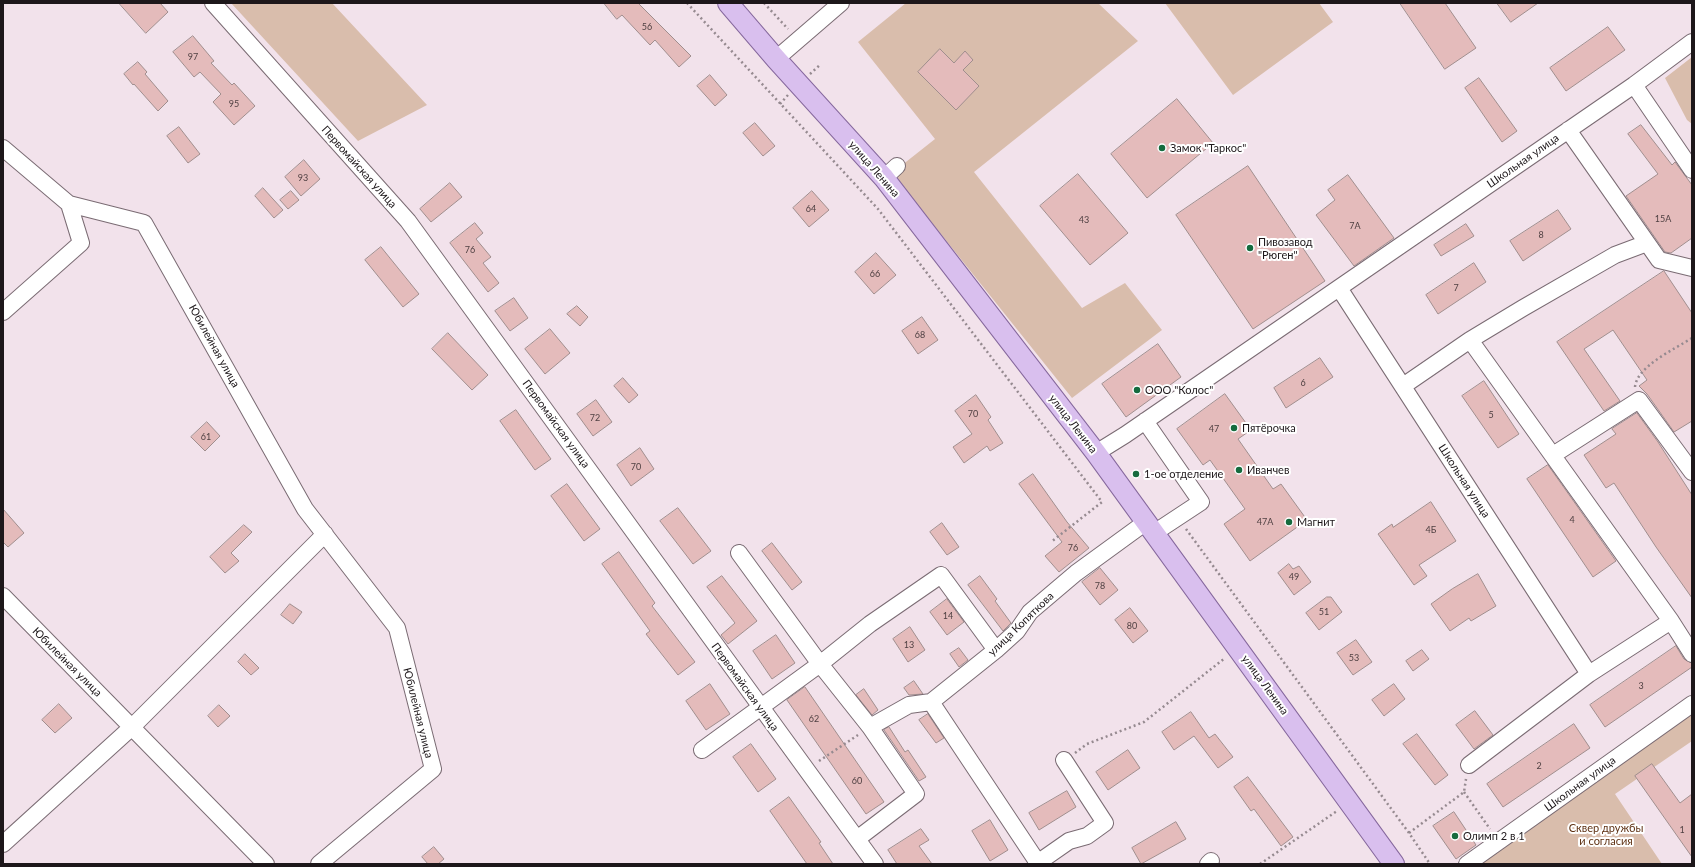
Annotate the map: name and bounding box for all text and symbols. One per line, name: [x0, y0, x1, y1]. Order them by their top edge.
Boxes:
house number: 56: [642, 22, 652, 32]
house number: 97: [188, 52, 198, 62]
house number: 95: [229, 99, 239, 109]
street label: Первомайская улица: [319, 123, 399, 211]
street label: Школьная улица: [1484, 131, 1562, 191]
street label: улица Ленина: [846, 138, 902, 200]
place label: Замок "Таркос": [1170, 141, 1246, 155]
marker: Замок "Таркос": [1157, 143, 1167, 153]
house number: 93: [298, 173, 308, 183]
house number: 64: [806, 204, 816, 214]
house number: 15А: [1655, 214, 1671, 224]
house number: 43: [1079, 215, 1089, 225]
house number: 7А: [1349, 221, 1361, 231]
house number: 8: [1538, 230, 1544, 240]
place label: Пивозавод "Рюген": [1258, 235, 1313, 261]
marker: Пивозавод "Рюген": [1245, 243, 1255, 253]
house number: 76: [465, 245, 475, 255]
house number: 66: [870, 269, 880, 279]
house number: 7: [1453, 283, 1459, 293]
street label: Юбилейная улица: [186, 302, 242, 390]
house number: 68: [915, 330, 925, 340]
street label: Первомайская улица: [520, 377, 592, 471]
house number: 6: [1300, 378, 1306, 388]
place label: ООО "Колос": [1145, 383, 1213, 397]
marker: ООО "Колос": [1132, 385, 1142, 395]
street label: улица Ленина: [1046, 392, 1100, 456]
house number: 70: [968, 409, 978, 419]
house number: 5: [1488, 410, 1494, 420]
house number: 72: [590, 413, 600, 423]
place label: Пятёрочка: [1242, 421, 1296, 435]
marker: Пятёрочка: [1229, 423, 1239, 433]
house number: 47: [1209, 424, 1219, 434]
house number: 61: [201, 432, 211, 442]
street label: Школьная улица: [1435, 442, 1493, 520]
house number: 70: [631, 462, 641, 472]
place label: Иванчев: [1247, 463, 1289, 477]
marker: Иванчев: [1234, 465, 1244, 475]
place label: 1-ое отделение: [1144, 467, 1223, 481]
marker: 1-ое отделение: [1131, 469, 1141, 479]
place label: Магнит: [1297, 515, 1335, 529]
house number: 4: [1569, 515, 1575, 525]
house number: 47А: [1257, 517, 1273, 527]
marker: Магнит: [1284, 517, 1294, 527]
house number: 4Б: [1426, 525, 1436, 535]
house number: 76: [1068, 543, 1078, 553]
house number: 49: [1289, 572, 1299, 582]
house number: 78: [1095, 581, 1105, 591]
street label: улица Копяткова: [986, 589, 1056, 659]
house number: 51: [1319, 607, 1329, 617]
house number: 14: [943, 611, 953, 621]
house number: 80: [1127, 621, 1137, 631]
street label: Юбилейная улица: [30, 625, 104, 699]
street label: Первомайская улица: [709, 640, 781, 734]
house number: 13: [904, 640, 914, 650]
street label: улица Ленина: [1239, 653, 1291, 717]
house number: 53: [1349, 653, 1359, 663]
street label: Юбилейная улица: [400, 666, 436, 760]
house number: 3: [1638, 681, 1644, 691]
house number: 62: [809, 714, 819, 724]
street label: Школьная улица: [1542, 754, 1618, 814]
house number: 2: [1536, 761, 1542, 771]
house number: 60: [852, 776, 862, 786]
park label: Сквер дружбы и согласия: [1569, 821, 1643, 847]
house number: 1: [1679, 825, 1685, 835]
place label: Олимп 2 в 1: [1463, 829, 1525, 843]
marker: Олимп 2 в 1: [1450, 831, 1460, 841]

